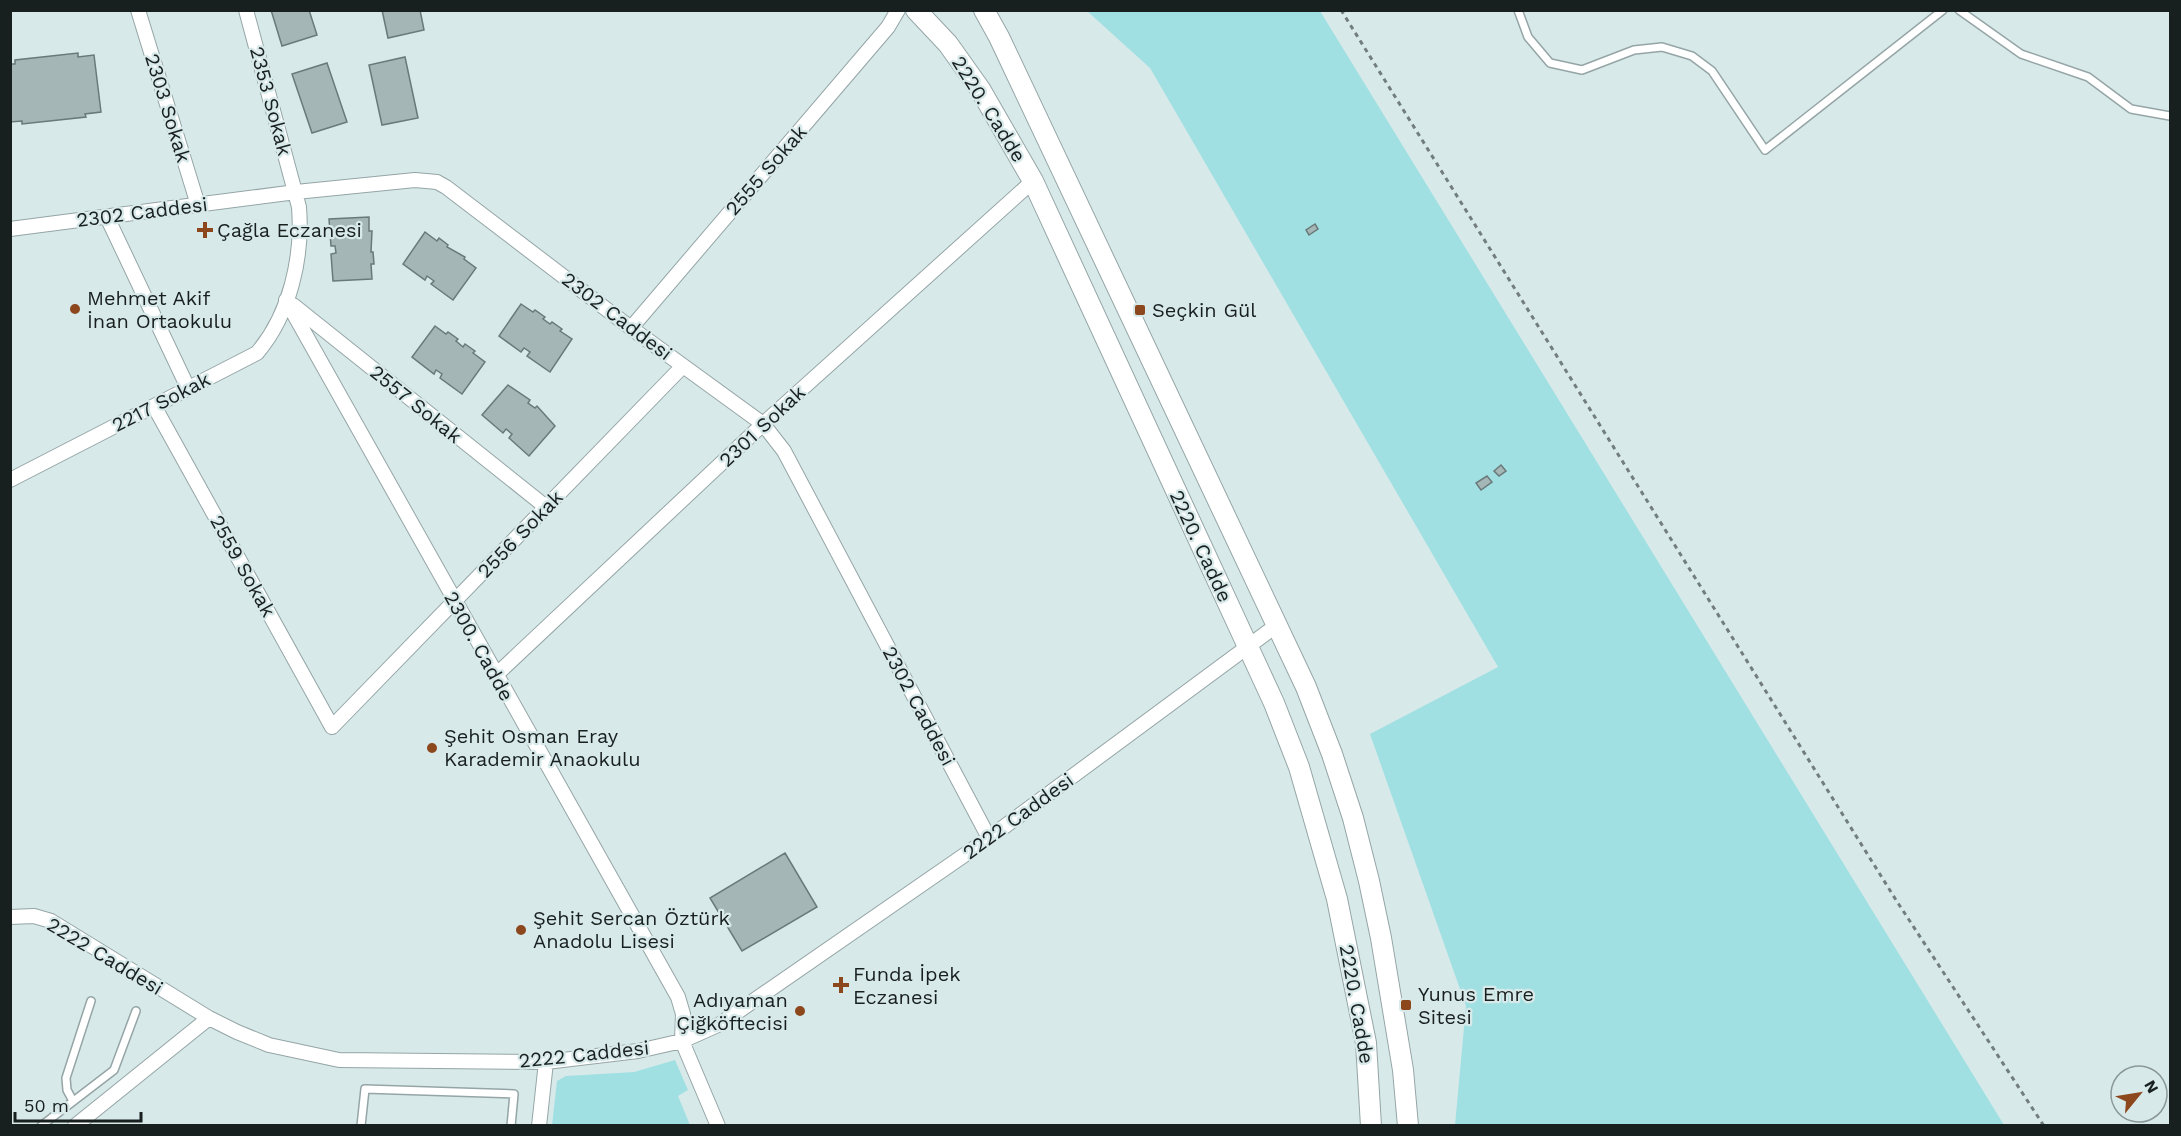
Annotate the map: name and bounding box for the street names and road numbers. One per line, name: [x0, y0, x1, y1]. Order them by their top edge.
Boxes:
street label: 2353 Sokak: [245, 44, 297, 158]
street label: 2303 Sokak: [140, 51, 196, 165]
street label: 2220. Cadde: [947, 51, 1031, 167]
street label: 2555 Sokak: [720, 120, 812, 220]
street label: 2302 Caddesi: [75, 192, 209, 232]
street label: 2302 Caddesi: [557, 267, 677, 365]
street label: 2557 Sokak: [365, 360, 467, 448]
street label: 2217 Sokak: [108, 367, 214, 437]
street label: 2301 Sokak: [714, 380, 810, 472]
street label: 2556 Sokak: [472, 485, 568, 583]
street label: 2220. Cadde: [1165, 486, 1237, 606]
street label: 2559 Sokak: [205, 511, 281, 621]
street label: 2300. Cadde: [439, 587, 519, 705]
street label: 2302 Caddesi: [877, 642, 961, 770]
street label: 2222 Caddesi: [958, 768, 1078, 864]
street label: 2222 Caddesi: [43, 912, 167, 1000]
street label: 2220. Cadde: [1335, 942, 1379, 1066]
street label: 2222 Caddesi: [518, 1035, 650, 1073]

